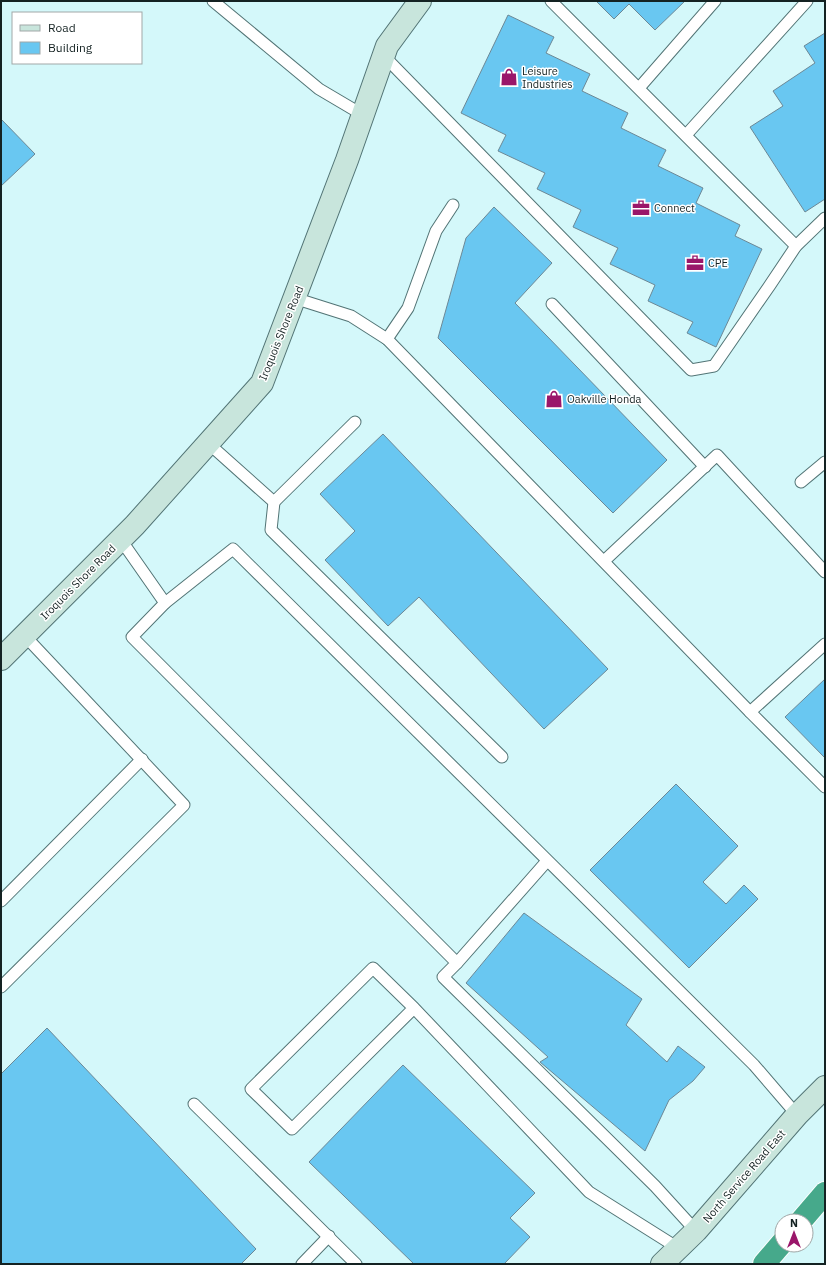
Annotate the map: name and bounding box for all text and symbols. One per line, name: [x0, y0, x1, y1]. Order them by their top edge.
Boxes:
legend: [12, 12, 142, 64]
text: Road: [48, 20, 76, 35]
text: Building: [48, 40, 93, 55]
place label: Leisure Industries: [522, 64, 573, 91]
shop icon: Leisure Industries: [499, 67, 519, 87]
office icon: Connect: [631, 198, 651, 218]
place label: Connect: [654, 201, 695, 215]
office icon: CPE: [685, 253, 705, 273]
place label: CPE: [708, 256, 728, 270]
street label: Iroquois Shore Road: [256, 284, 306, 382]
shop icon: Oakville Honda: [544, 389, 564, 409]
place label: Oakville Honda: [567, 392, 642, 406]
street label: Iroquois Shore Road: [37, 541, 119, 623]
street label: North Service Road East: [700, 1126, 788, 1225]
north arrow: [774, 1213, 814, 1253]
text: N: [790, 1216, 798, 1230]

